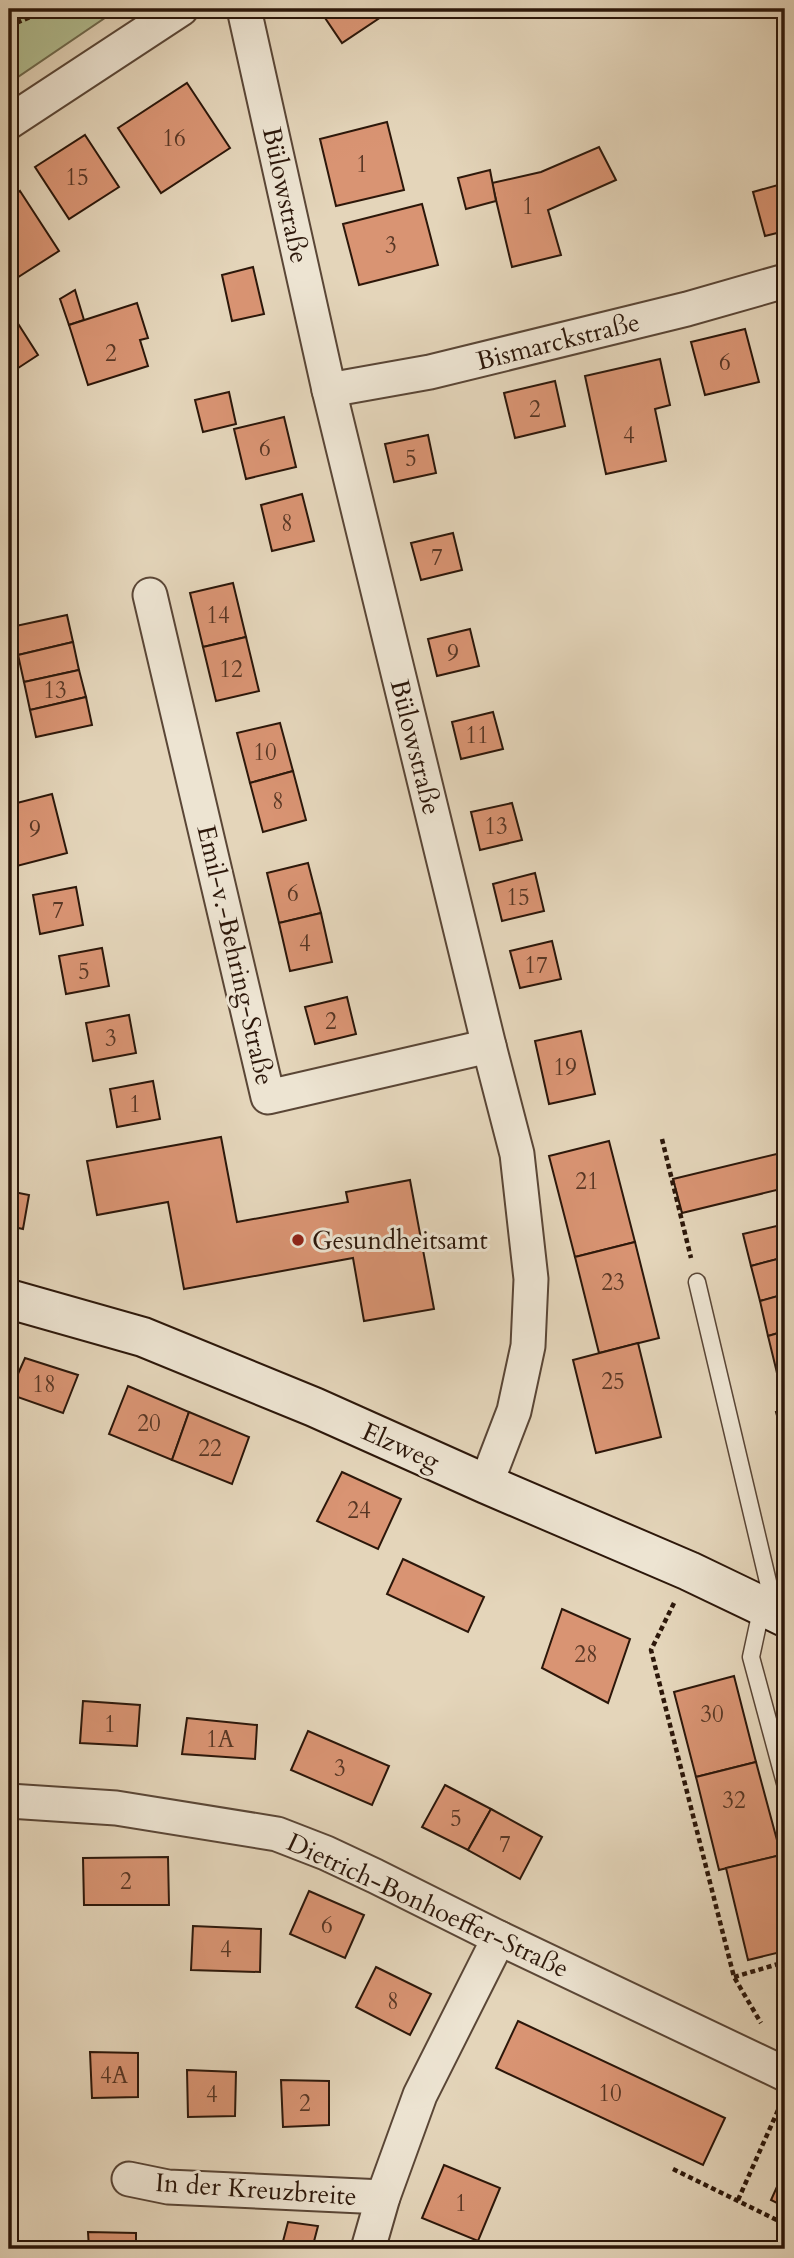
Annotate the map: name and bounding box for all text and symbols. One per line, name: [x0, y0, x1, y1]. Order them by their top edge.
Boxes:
house number: 16: [162, 123, 186, 154]
street label: Bülowstraße: [254, 124, 317, 266]
house number: 1: [356, 149, 368, 180]
house number: 15: [65, 162, 89, 193]
house number: 1: [522, 191, 534, 222]
house number: 3: [385, 230, 397, 261]
street label: Bismarckstraße: [473, 304, 643, 379]
house number: 2: [105, 338, 117, 369]
house number: 6: [719, 347, 731, 378]
house number: 2: [529, 394, 541, 425]
house number: 4: [623, 420, 635, 451]
house number: 6: [259, 433, 271, 464]
house number: 5: [405, 443, 417, 474]
house number: 8: [281, 508, 293, 539]
house number: 7: [431, 542, 443, 573]
house number: 14: [206, 600, 230, 631]
house number: 9: [447, 638, 459, 669]
house number: 12: [219, 654, 243, 685]
house number: 13: [43, 675, 67, 706]
street label: Bülowstraße: [382, 676, 449, 818]
house number: 11: [465, 720, 489, 751]
house number: 10: [253, 737, 277, 768]
house number: 8: [272, 786, 284, 817]
house number: 13: [484, 811, 508, 842]
house number: 9: [29, 814, 41, 845]
street label: Emil-v.-Behring-Straße: [189, 822, 282, 1088]
house number: 6: [287, 878, 299, 909]
house number: 15: [506, 882, 530, 913]
house number: 7: [52, 895, 64, 926]
house number: 4: [299, 928, 311, 959]
house number: 17: [524, 950, 548, 981]
house number: 5: [78, 956, 90, 987]
house number: 2: [325, 1006, 337, 1037]
house number: 3: [105, 1023, 117, 1054]
house number: 19: [553, 1052, 577, 1083]
house number: 1: [129, 1089, 141, 1120]
house number: 21: [575, 1166, 599, 1197]
place label: Gesundheitsamt: [312, 1223, 488, 1258]
marker: Gesundheitsamt: [290, 1232, 306, 1248]
house number: 23: [601, 1267, 625, 1298]
house number: 25: [601, 1366, 625, 1397]
house number: 18: [32, 1369, 56, 1400]
house number: 20: [137, 1408, 161, 1439]
street label: Elzweg: [356, 1414, 446, 1479]
house number: 22: [198, 1433, 222, 1464]
house number: 24: [347, 1495, 371, 1526]
house number: 28: [574, 1639, 598, 1670]
house number: 30: [700, 1699, 724, 1730]
house number: 1: [104, 1709, 116, 1740]
house number: 1A: [206, 1724, 235, 1755]
house number: 3: [334, 1753, 346, 1784]
house number: 32: [722, 1785, 746, 1816]
house number: 5: [450, 1803, 462, 1834]
street label: Dietrich-Bonhoeffer-Straße: [281, 1825, 574, 1986]
house number: 7: [499, 1829, 511, 1860]
house number: 2: [120, 1866, 132, 1897]
house number: 6: [321, 1910, 333, 1941]
house number: 4: [220, 1934, 232, 1965]
house number: 8: [387, 1986, 399, 2017]
house number: 4A: [100, 2060, 129, 2091]
house number: 10: [598, 2078, 622, 2109]
house number: 4: [206, 2079, 218, 2110]
house number: 2: [299, 2088, 311, 2119]
street label: In der Kreuzbreite: [154, 2165, 358, 2214]
house number: 1: [455, 2188, 467, 2219]

